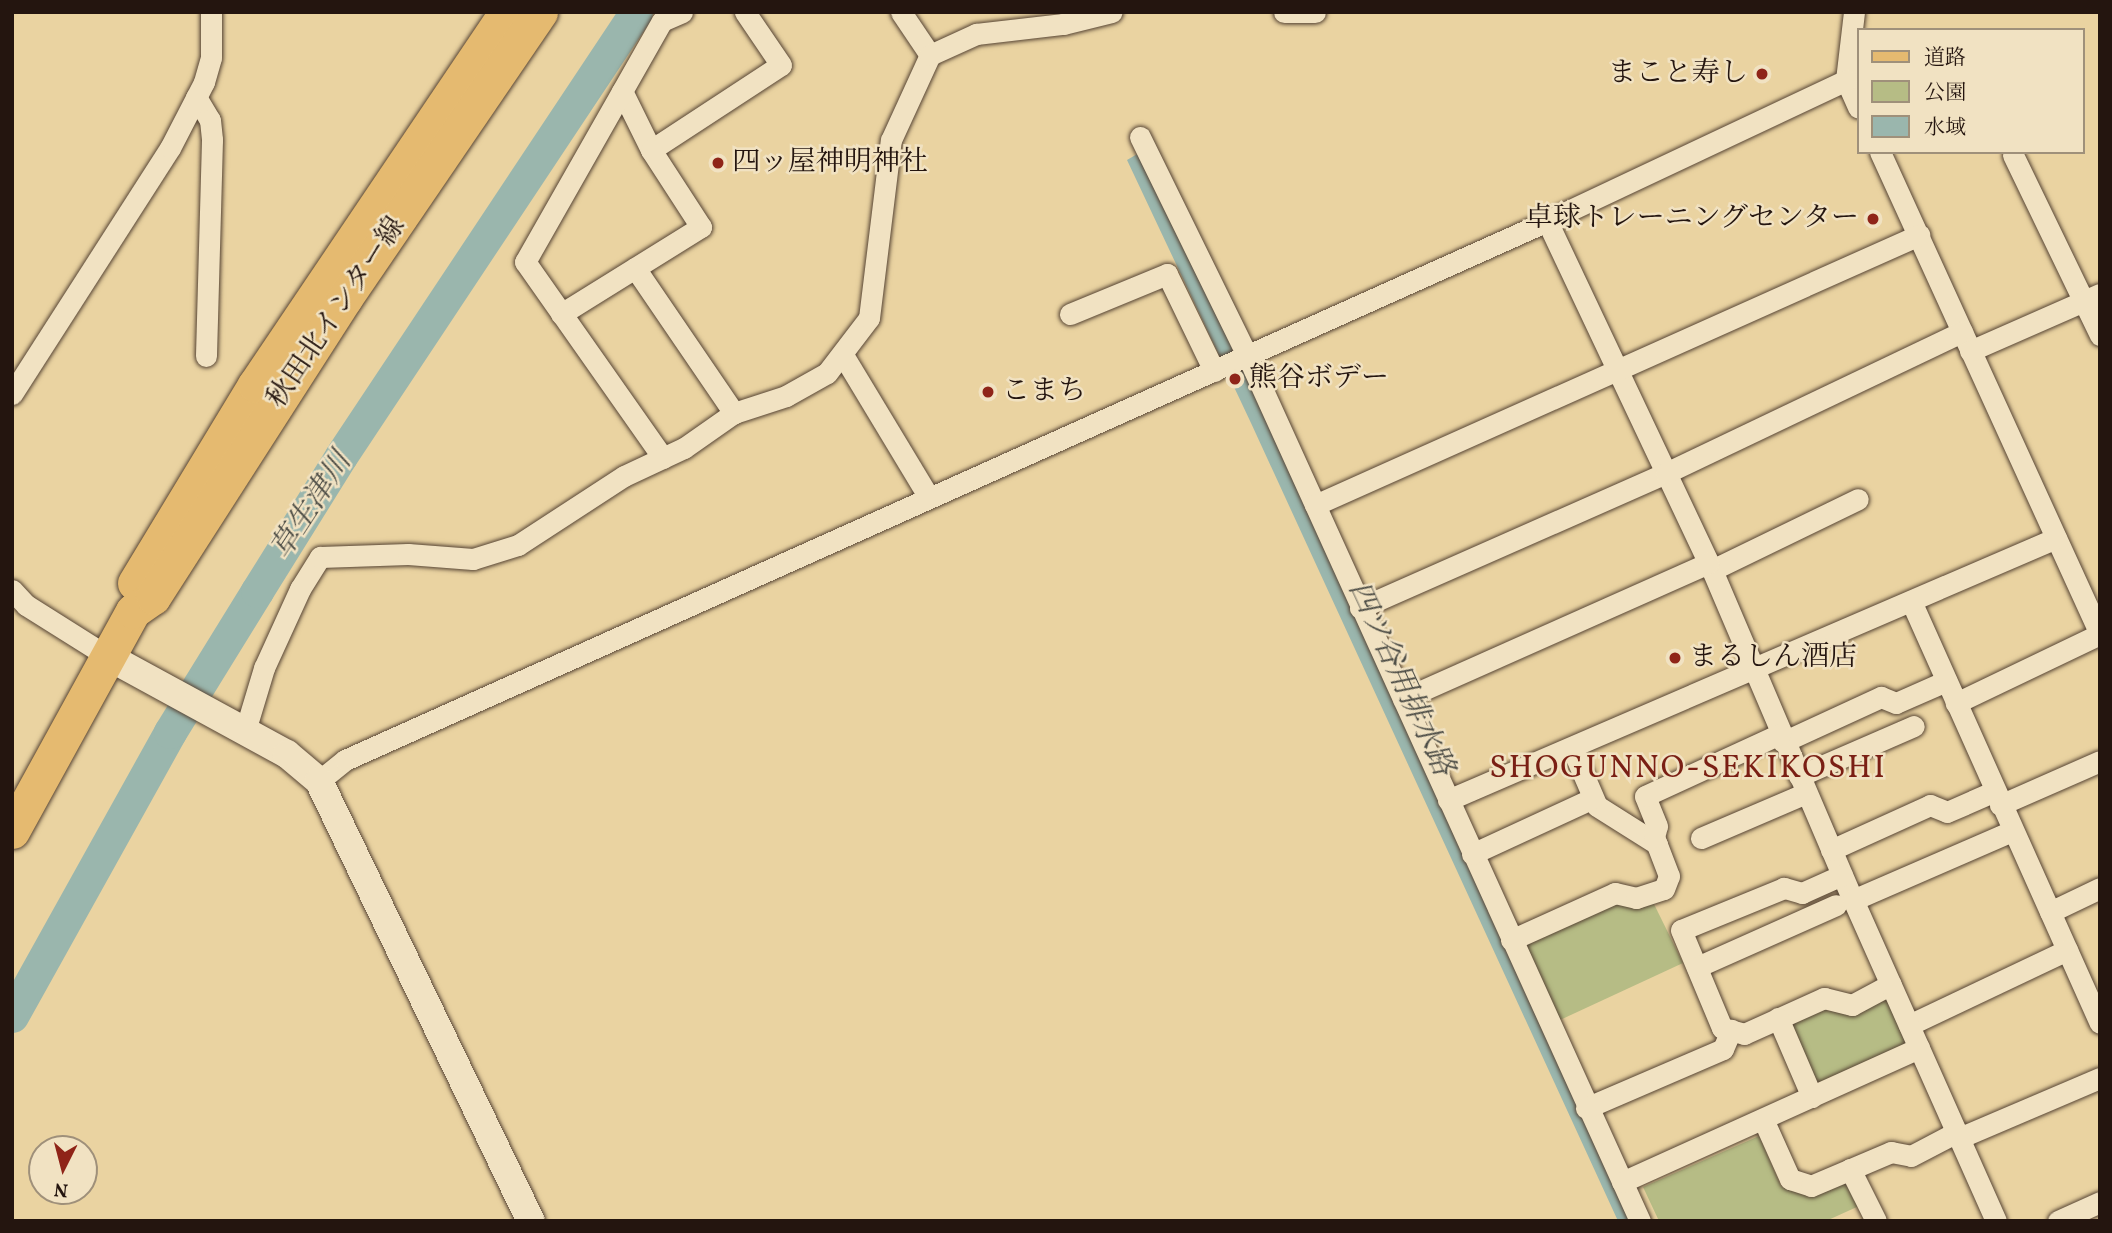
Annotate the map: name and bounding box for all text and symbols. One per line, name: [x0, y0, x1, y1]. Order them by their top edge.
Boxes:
legend: [1856, 28, 2084, 154]
text: 道路: [1924, 44, 1966, 73]
place label: まこと寿し: [1608, 57, 1748, 91]
marker: まこと寿し: [1754, 66, 1770, 82]
text: 公園: [1924, 79, 1966, 108]
text: 水域: [1924, 114, 1966, 143]
place label: 四ッ屋神明神社: [732, 146, 928, 180]
marker: 四ッ屋神明神社: [710, 155, 726, 171]
place label: 卓球トレーニングセンター: [1523, 202, 1859, 236]
street label: 秋田北インター線: [260, 211, 414, 415]
marker: 卓球トレーニングセンター: [1865, 211, 1881, 227]
place label: 熊谷ボデー: [1249, 362, 1389, 396]
marker: 熊谷ボデー: [1227, 371, 1243, 387]
place label: こまち: [1002, 375, 1086, 409]
marker: こまち: [980, 384, 996, 400]
water label: 草生津川: [264, 446, 360, 566]
water label: 四ツ谷用排水路: [1339, 576, 1461, 782]
place label: まるしん酒店: [1689, 641, 1857, 675]
marker: まるしん酒店: [1667, 650, 1683, 666]
district label: SHOGUNNO-SEKIKOSHI: [1491, 750, 1885, 788]
north arrow: [28, 1135, 98, 1205]
text: N: [53, 1175, 69, 1203]

